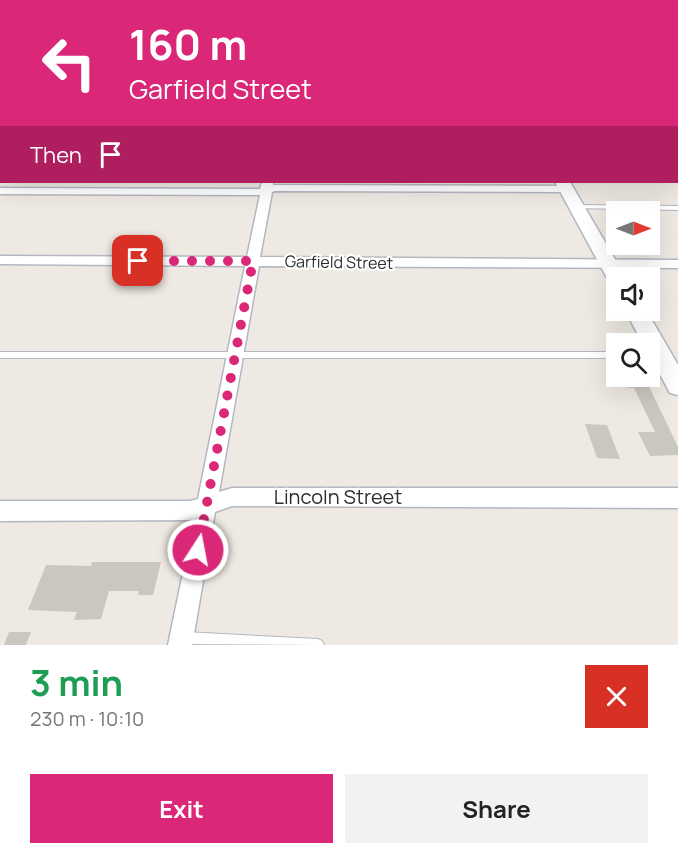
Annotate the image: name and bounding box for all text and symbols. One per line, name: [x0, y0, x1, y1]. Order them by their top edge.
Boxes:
text: 160 m: [129, 15, 247, 73]
icon: left: [30, 24, 108, 102]
text: Garfield Street: [129, 70, 312, 107]
icon: arrive: [94, 138, 127, 171]
text: Then: [30, 140, 82, 170]
north arrow: [606, 201, 660, 255]
map controls: [606, 201, 660, 387]
pin: [112, 235, 163, 286]
icon: arrive: [121, 244, 154, 277]
street label: Garfield Street: [285, 250, 393, 274]
button: sound: [606, 267, 660, 321]
button: search: [606, 333, 660, 387]
street label: Lincoln Street: [274, 483, 402, 510]
position arrow: [166, 518, 230, 582]
text: 3 min: [30, 658, 123, 707]
button: close: [585, 665, 648, 728]
text: 230 m · 10:10: [30, 705, 144, 732]
button: Exit: [30, 774, 333, 843]
button: Share: [345, 774, 648, 843]

